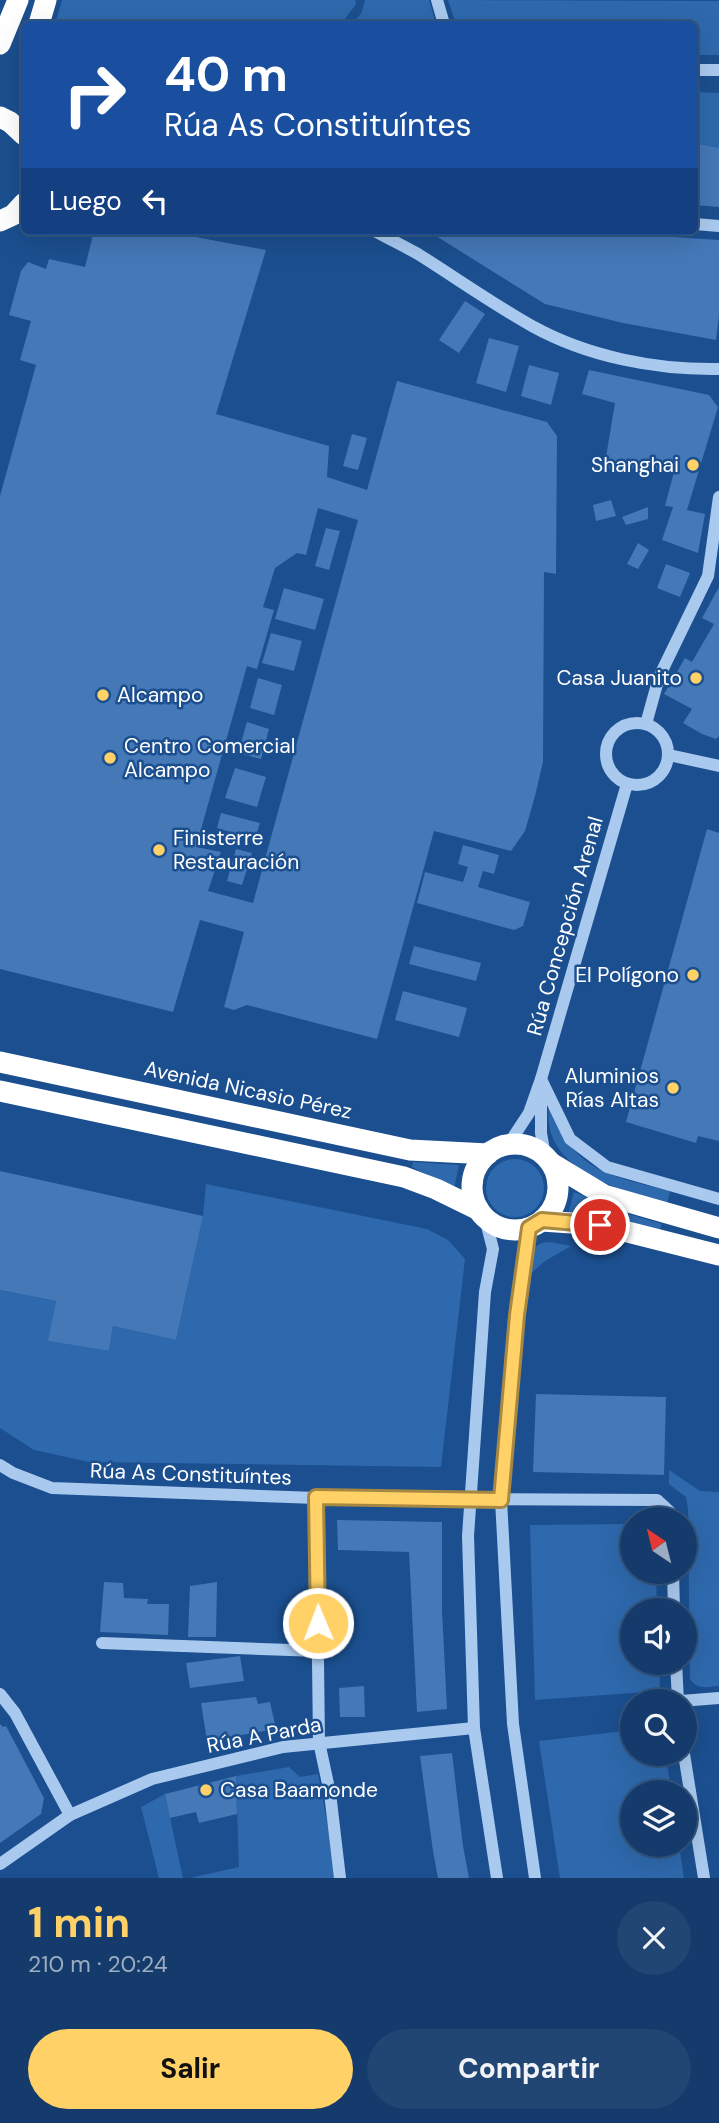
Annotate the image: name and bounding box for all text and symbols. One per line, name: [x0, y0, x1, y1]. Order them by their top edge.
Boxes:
text: 40 m: [164, 42, 288, 106]
icon: right: [49, 49, 140, 140]
text: Rúa As Constituíntes: [164, 104, 472, 146]
icon: left: [136, 182, 174, 220]
text: Luego: [49, 184, 122, 218]
place label: Shanghai: [591, 451, 679, 479]
marker: Shanghai: [685, 457, 701, 473]
place label: Casa Juanito: [557, 664, 682, 692]
marker: Casa Juanito: [688, 670, 704, 686]
place label: Alcampo: [117, 681, 203, 709]
marker: Alcampo: [95, 687, 111, 703]
place label: Centro Comercial Alcampo: [124, 732, 295, 784]
marker: Centro Comercial Alcampo: [102, 750, 118, 766]
street label: Rúa Concepción Arenal: [520, 813, 610, 1039]
place label: Finisterre Restauración: [173, 824, 299, 876]
marker: Finisterre Restauración: [151, 842, 167, 858]
place label: El Polígono: [575, 961, 679, 989]
marker: El Polígono: [685, 967, 701, 983]
street label: Avenida Nicasio Pérez: [142, 1054, 354, 1126]
place label: Aluminios Rías Altas: [565, 1062, 659, 1114]
marker: Aluminios Rías Altas: [665, 1080, 681, 1096]
pin: [570, 1195, 630, 1255]
icon: arrive: [581, 1206, 619, 1244]
street label: Rúa As Constituíntes: [90, 1456, 292, 1492]
north arrow: [620, 1507, 696, 1584]
map controls: [620, 1507, 697, 1857]
position arrow: [281, 1586, 355, 1660]
button: sound: [620, 1598, 697, 1675]
button: search: [620, 1689, 697, 1766]
street label: Rúa A Parda: [204, 1710, 324, 1760]
place label: Casa Baamonde: [220, 1776, 378, 1804]
button: layers: [620, 1780, 697, 1857]
marker: Casa Baamonde: [198, 1782, 214, 1798]
text: 1 min: [28, 1895, 130, 1950]
button: close: [617, 1901, 691, 1975]
text: 210 m · 20:24: [28, 1949, 168, 1979]
button: Salir: [28, 2029, 353, 2109]
button: Compartir: [367, 2029, 691, 2109]

